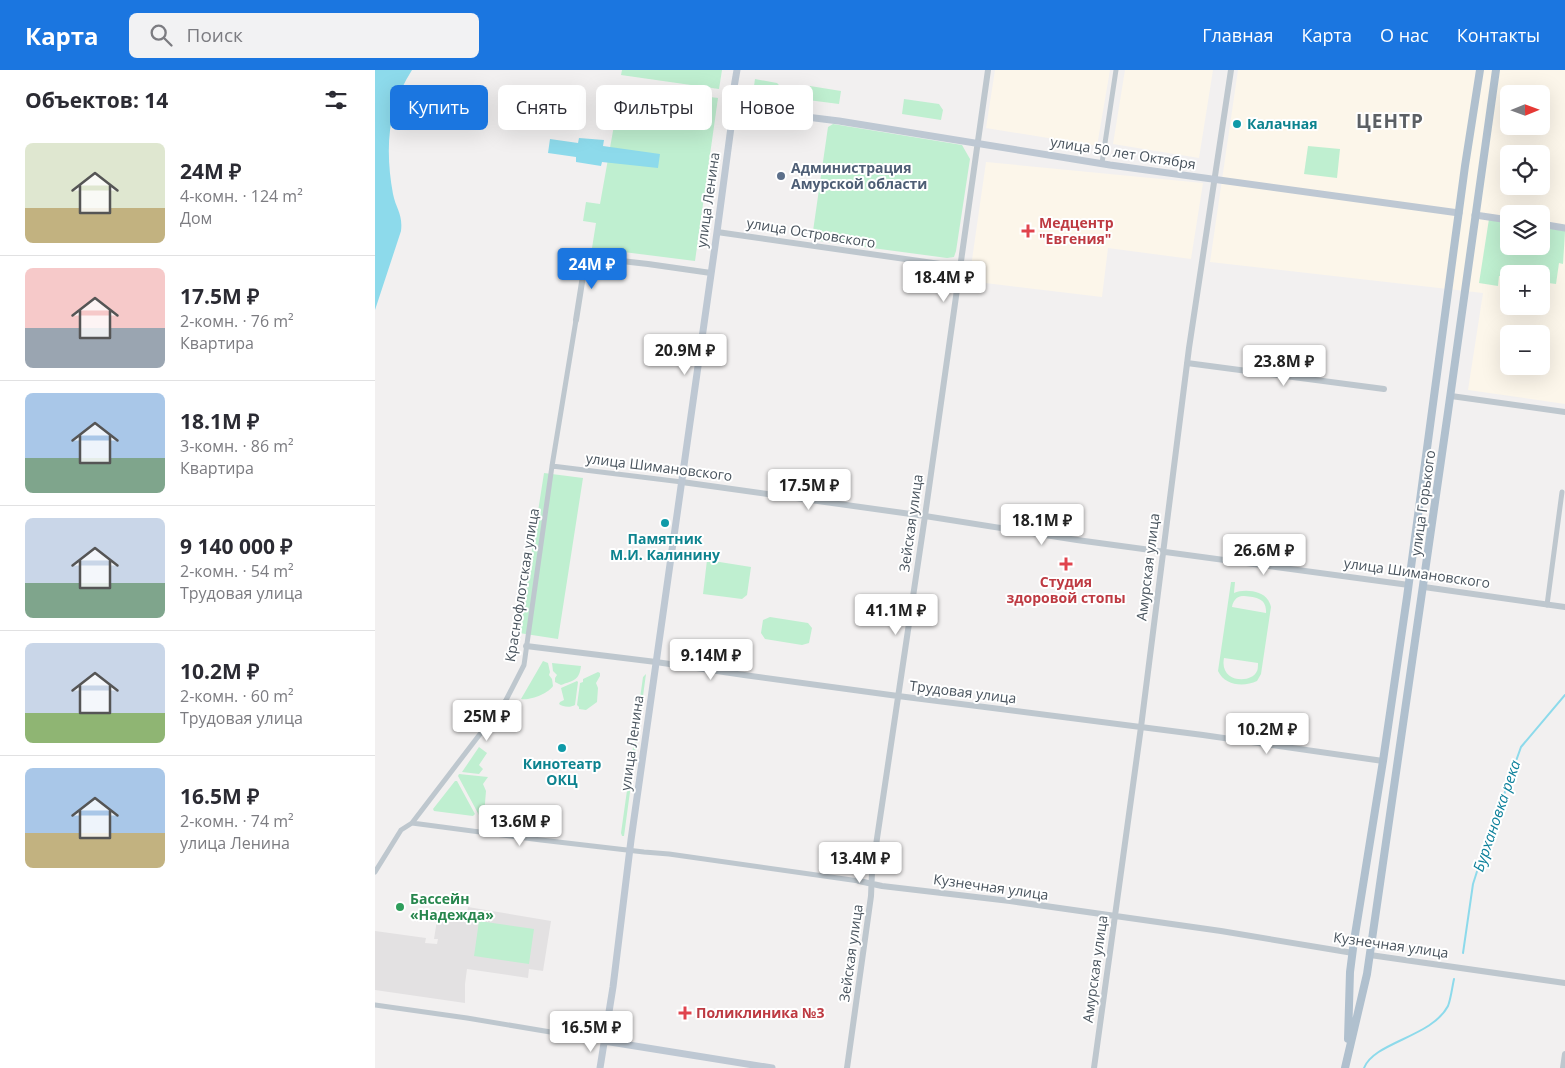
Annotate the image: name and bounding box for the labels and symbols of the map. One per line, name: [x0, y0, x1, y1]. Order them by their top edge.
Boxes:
north arrow: [1500, 85, 1550, 135]
district label: ЦЕНТР: [1356, 108, 1424, 134]
place label: Калачная: [1247, 114, 1318, 133]
marker: Калачная: [1231, 118, 1243, 130]
street label: улица 50 лет Октября: [1049, 132, 1197, 173]
street label: улица Ленина: [691, 151, 724, 249]
place label: Администрация Амурской области: [791, 158, 927, 193]
marker: Администрация Амурской области: [775, 170, 787, 182]
street label: улица Островского: [745, 213, 877, 252]
place label: Медцентр "Евгения": [1039, 213, 1114, 248]
marker: Медцентр "Евгения": [1021, 224, 1035, 238]
pin: 24M ₽: [557, 248, 627, 290]
pin: 18.4M ₽: [898, 260, 990, 303]
pin: 20.9M ₽: [639, 334, 731, 376]
pin: 23.8M ₽: [1238, 344, 1330, 387]
street label: улица Шимановского: [585, 448, 733, 485]
street label: улица Горького: [1406, 449, 1439, 557]
pin: 17.5M ₽: [763, 468, 855, 511]
street label: Зейская улица: [894, 473, 927, 573]
pin: 18.1M ₽: [996, 504, 1088, 546]
street label: Краснофлотская улица: [500, 507, 543, 663]
street label: Амурская улица: [1131, 512, 1164, 622]
marker: Памятник М.И. Калинину: [659, 517, 671, 529]
place label: Памятник М.И. Калинину: [610, 529, 720, 564]
pin: 26.6M ₽: [1218, 534, 1310, 576]
street label: улица Шимановского: [1343, 553, 1491, 592]
marker: Студия здоровой стопы: [1059, 557, 1073, 571]
place label: Студия здоровой стопы: [1006, 572, 1126, 607]
pin: 41.1M ₽: [850, 594, 942, 636]
pin: 9.14M ₽: [665, 638, 757, 681]
street label: Трудовая улица: [909, 676, 1018, 707]
street label: улица Ленина: [615, 694, 648, 792]
pin: 25M ₽: [452, 700, 522, 742]
pin: 10.2M ₽: [1221, 712, 1313, 755]
marker: Кинотеатр ОКЦ: [556, 742, 568, 754]
place label: Кинотеатр ОКЦ: [523, 754, 601, 789]
water label: Бурхановка река: [1468, 757, 1525, 874]
pin: 13.6M ₽: [474, 804, 566, 847]
pin: 13.4M ₽: [814, 842, 906, 884]
street label: Кузнечная улица: [932, 869, 1050, 904]
place label: Бассейн «Надежда»: [410, 889, 494, 924]
marker: Бассейн «Надежда»: [394, 901, 406, 913]
street label: Зейская улица: [834, 903, 867, 1003]
street label: Амурская улица: [1078, 914, 1111, 1024]
street label: Кузнечная улица: [1332, 927, 1450, 962]
place label: Поликлиника №3: [696, 1003, 825, 1022]
marker: Поликлиника №3: [678, 1006, 692, 1020]
pin: 16.5M ₽: [545, 1010, 637, 1053]

